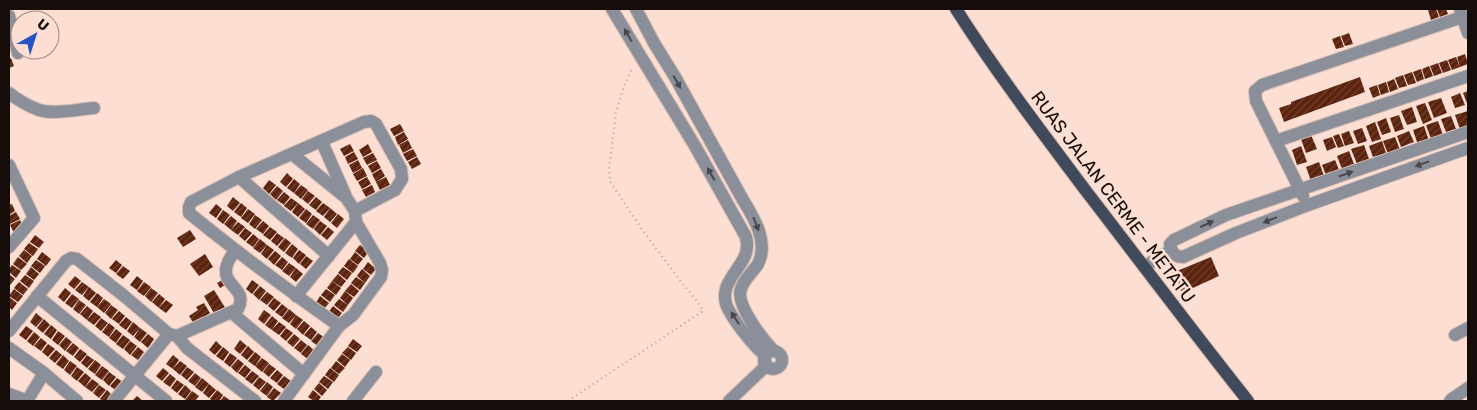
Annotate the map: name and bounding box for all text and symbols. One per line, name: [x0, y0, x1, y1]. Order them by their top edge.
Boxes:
north arrow: [10, 10, 60, 60]
text: U: [34, 15, 52, 35]
one-way arrow: [623, 28, 632, 41]
one-way arrow: [673, 75, 682, 88]
street label: RUAS JALAN CERME - METATU: [1026, 87, 1200, 307]
one-way arrow: [1415, 161, 1430, 168]
one-way arrow: [707, 167, 715, 181]
one-way arrow: [1339, 170, 1354, 178]
one-way arrow: [1262, 216, 1277, 224]
one-way arrow: [752, 217, 760, 232]
one-way arrow: [1200, 220, 1214, 228]
one-way arrow: [730, 312, 740, 325]

